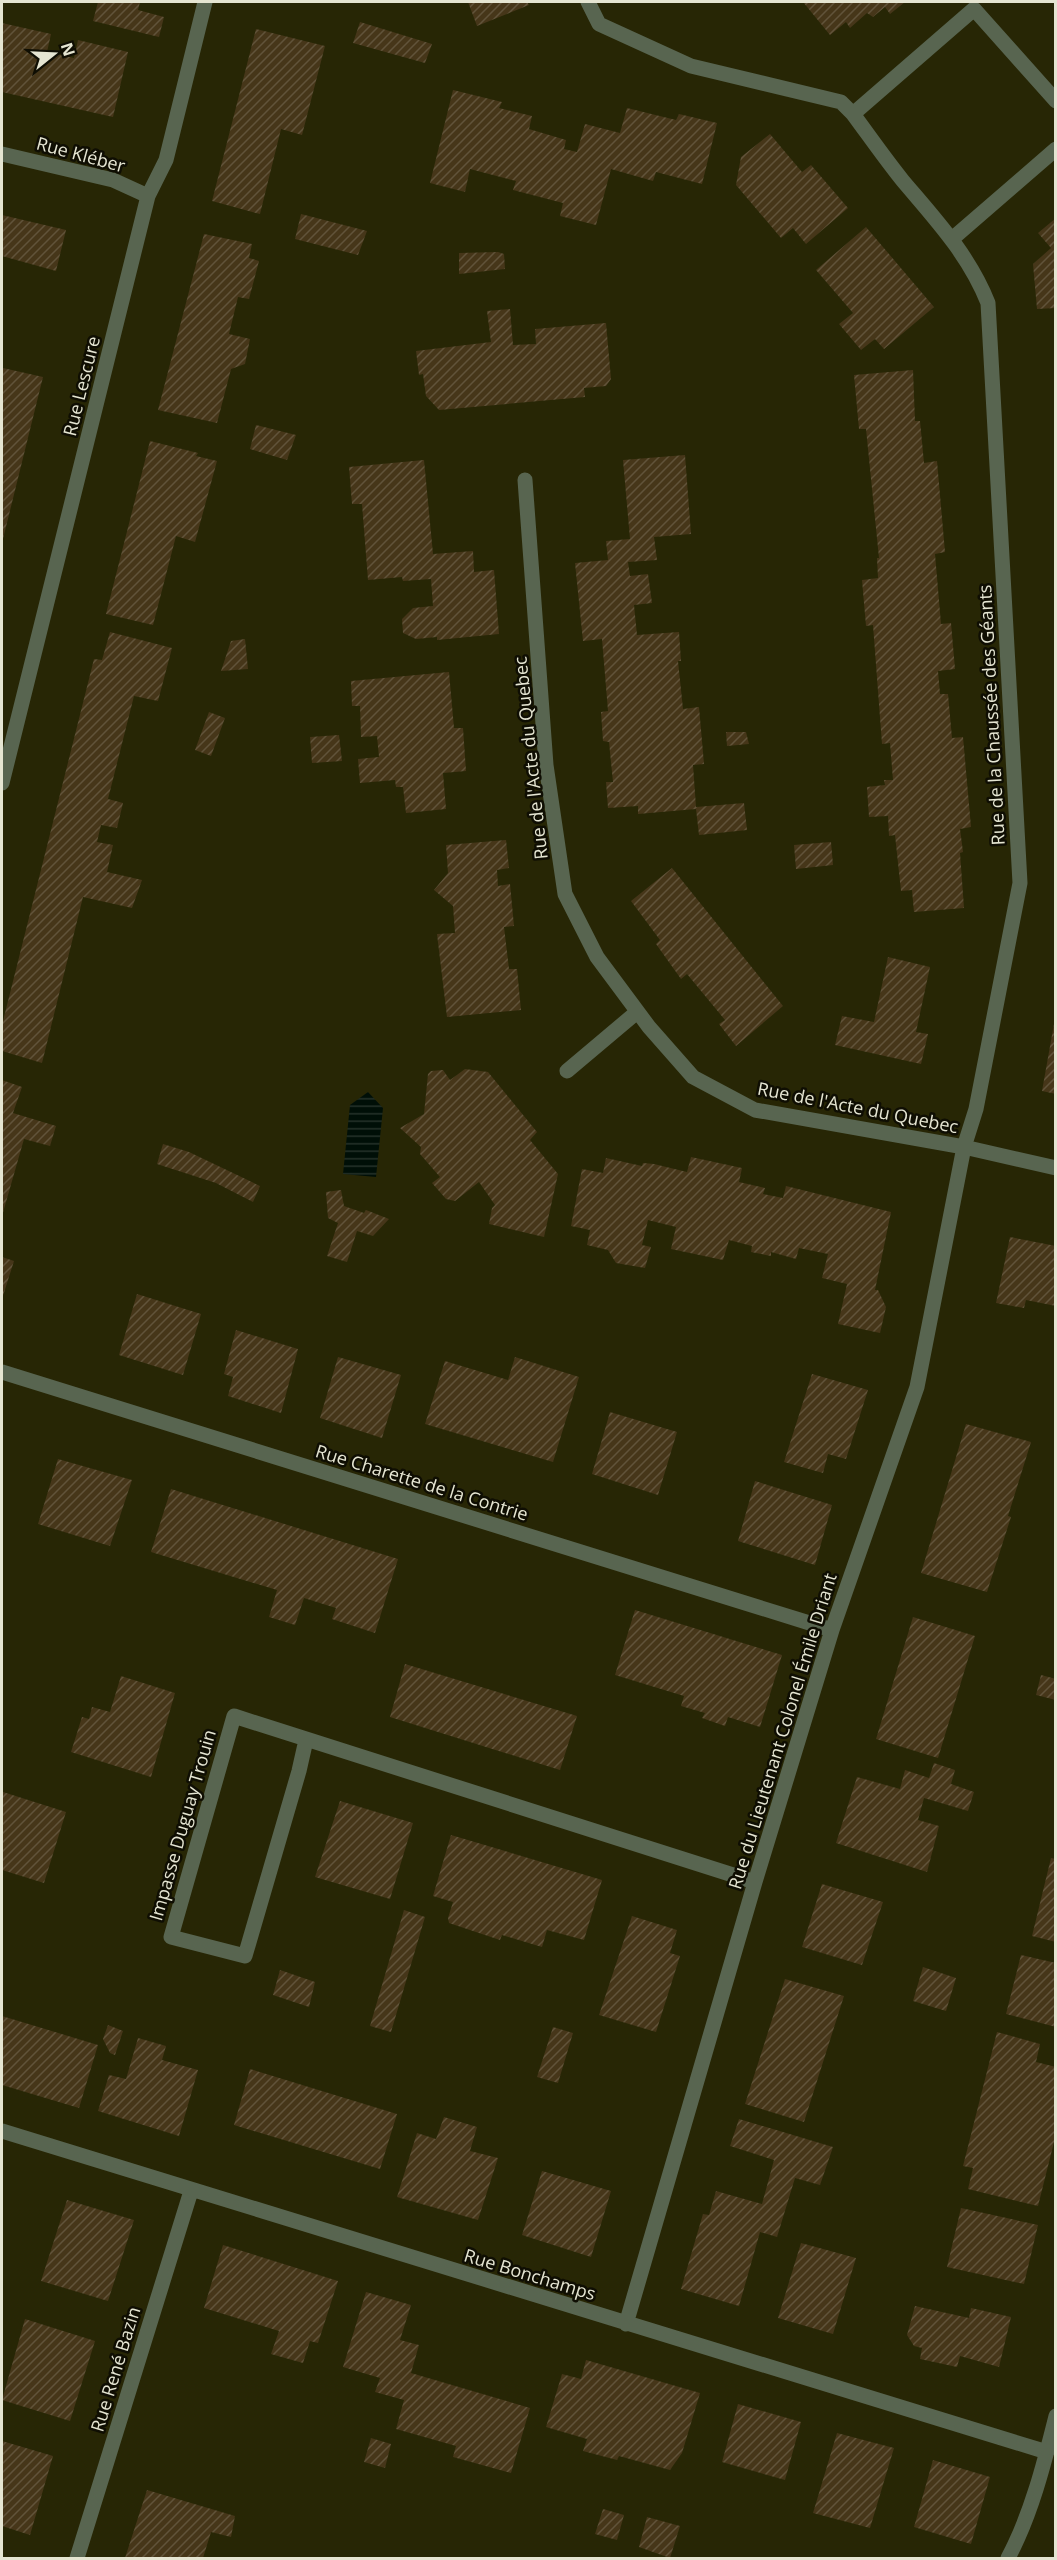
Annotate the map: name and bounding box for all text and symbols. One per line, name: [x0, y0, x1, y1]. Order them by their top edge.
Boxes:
north arrow: [24, 24, 84, 84]
text: N: [56, 40, 81, 59]
street label: Rue Kléber: [34, 131, 129, 178]
street label: Rue Lescure: [57, 334, 105, 438]
street label: Rue de la Chaussée des Géants: [972, 584, 1010, 846]
street label: Rue de l'Acte du Quebec: [507, 655, 553, 861]
street label: Rue de l'Acte du Quebec: [756, 1076, 961, 1138]
street label: Rue Charette de la Contrie: [313, 1438, 531, 1526]
street label: Rue du Lieutenant Colonel Émile Driant: [722, 1570, 842, 1892]
street label: Impasse Duguay Trouin: [143, 1727, 221, 1923]
street label: Rue Bonchamps: [461, 2243, 599, 2305]
street label: Rue René Bazin: [85, 2304, 145, 2434]

